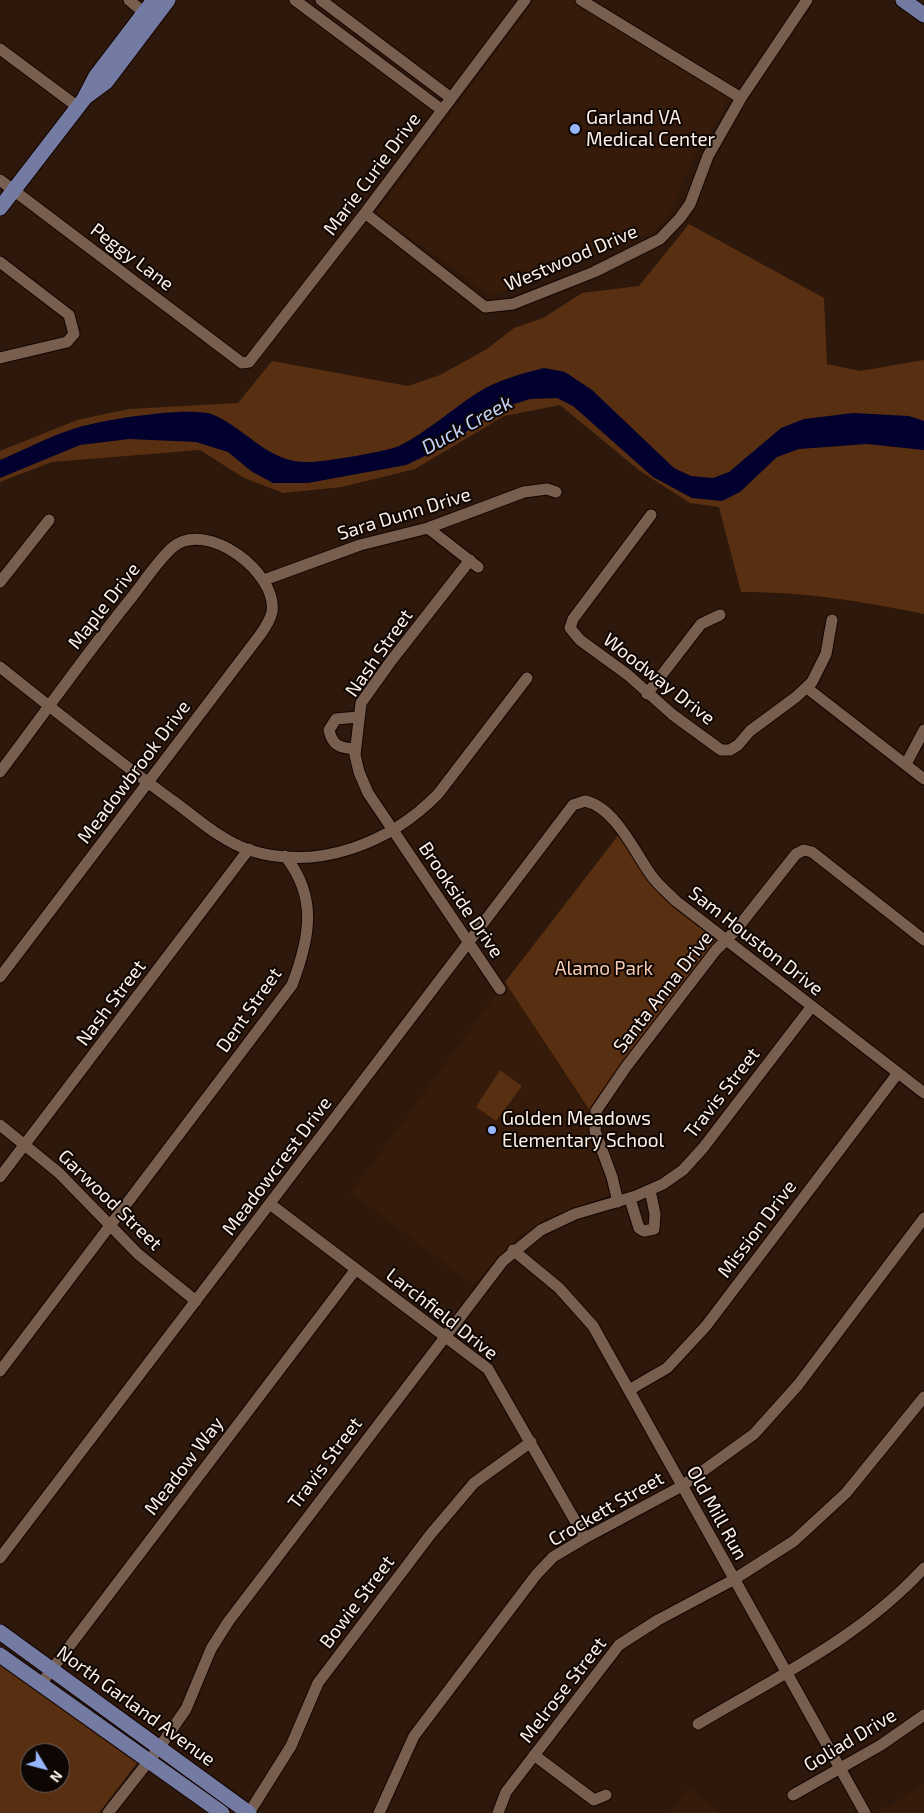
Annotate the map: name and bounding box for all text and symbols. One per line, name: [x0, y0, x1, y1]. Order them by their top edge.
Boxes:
place label: Garland VA Medical Center: [586, 107, 715, 151]
street label: Marie Curie Drive: [319, 108, 425, 240]
marker: Garland VA Medical Center: [568, 122, 582, 136]
street label: Peggy Lane: [86, 218, 178, 296]
street label: Westwood Drive: [501, 220, 641, 296]
water label: Duck Creek: [417, 390, 517, 460]
street label: Sara Dunn Drive: [335, 483, 473, 545]
street label: Maple Drive: [63, 558, 145, 654]
street label: Nash Street: [341, 605, 417, 701]
street label: Woodway Drive: [599, 628, 719, 730]
street label: Meadowbrook Drive: [73, 696, 195, 848]
street label: Brookside Drive: [414, 838, 508, 962]
street label: Sam Houston Drive: [684, 881, 828, 1001]
street label: Santa Anna Drive: [609, 927, 717, 1057]
street label: Nash Street: [71, 956, 151, 1050]
park label: Alamo Park: [555, 958, 653, 980]
street label: Dent Street: [212, 963, 286, 1057]
street label: Travis Street: [680, 1043, 764, 1143]
street label: Meadowcrest Drive: [217, 1092, 337, 1240]
place label: Golden Meadows Elementary School: [502, 1108, 664, 1152]
marker: Golden Meadows Elementary School: [486, 1124, 498, 1136]
street label: Garwood Street: [53, 1145, 167, 1255]
street label: Mission Drive: [713, 1176, 801, 1282]
street label: Larchfield Drive: [382, 1263, 502, 1365]
street label: Meadow Way: [140, 1412, 228, 1520]
street label: Travis Street: [283, 1413, 367, 1513]
street label: Old Mill Run: [682, 1462, 752, 1564]
street label: Crockett Street: [544, 1467, 668, 1551]
street label: Bowie Street: [315, 1551, 399, 1653]
street label: Melrose Street: [515, 1633, 611, 1747]
street label: North Garland Avenue: [52, 1641, 220, 1771]
street label: Goliad Drive: [800, 1704, 900, 1776]
north arrow: [20, 1743, 70, 1793]
text: N: [47, 1768, 66, 1786]

